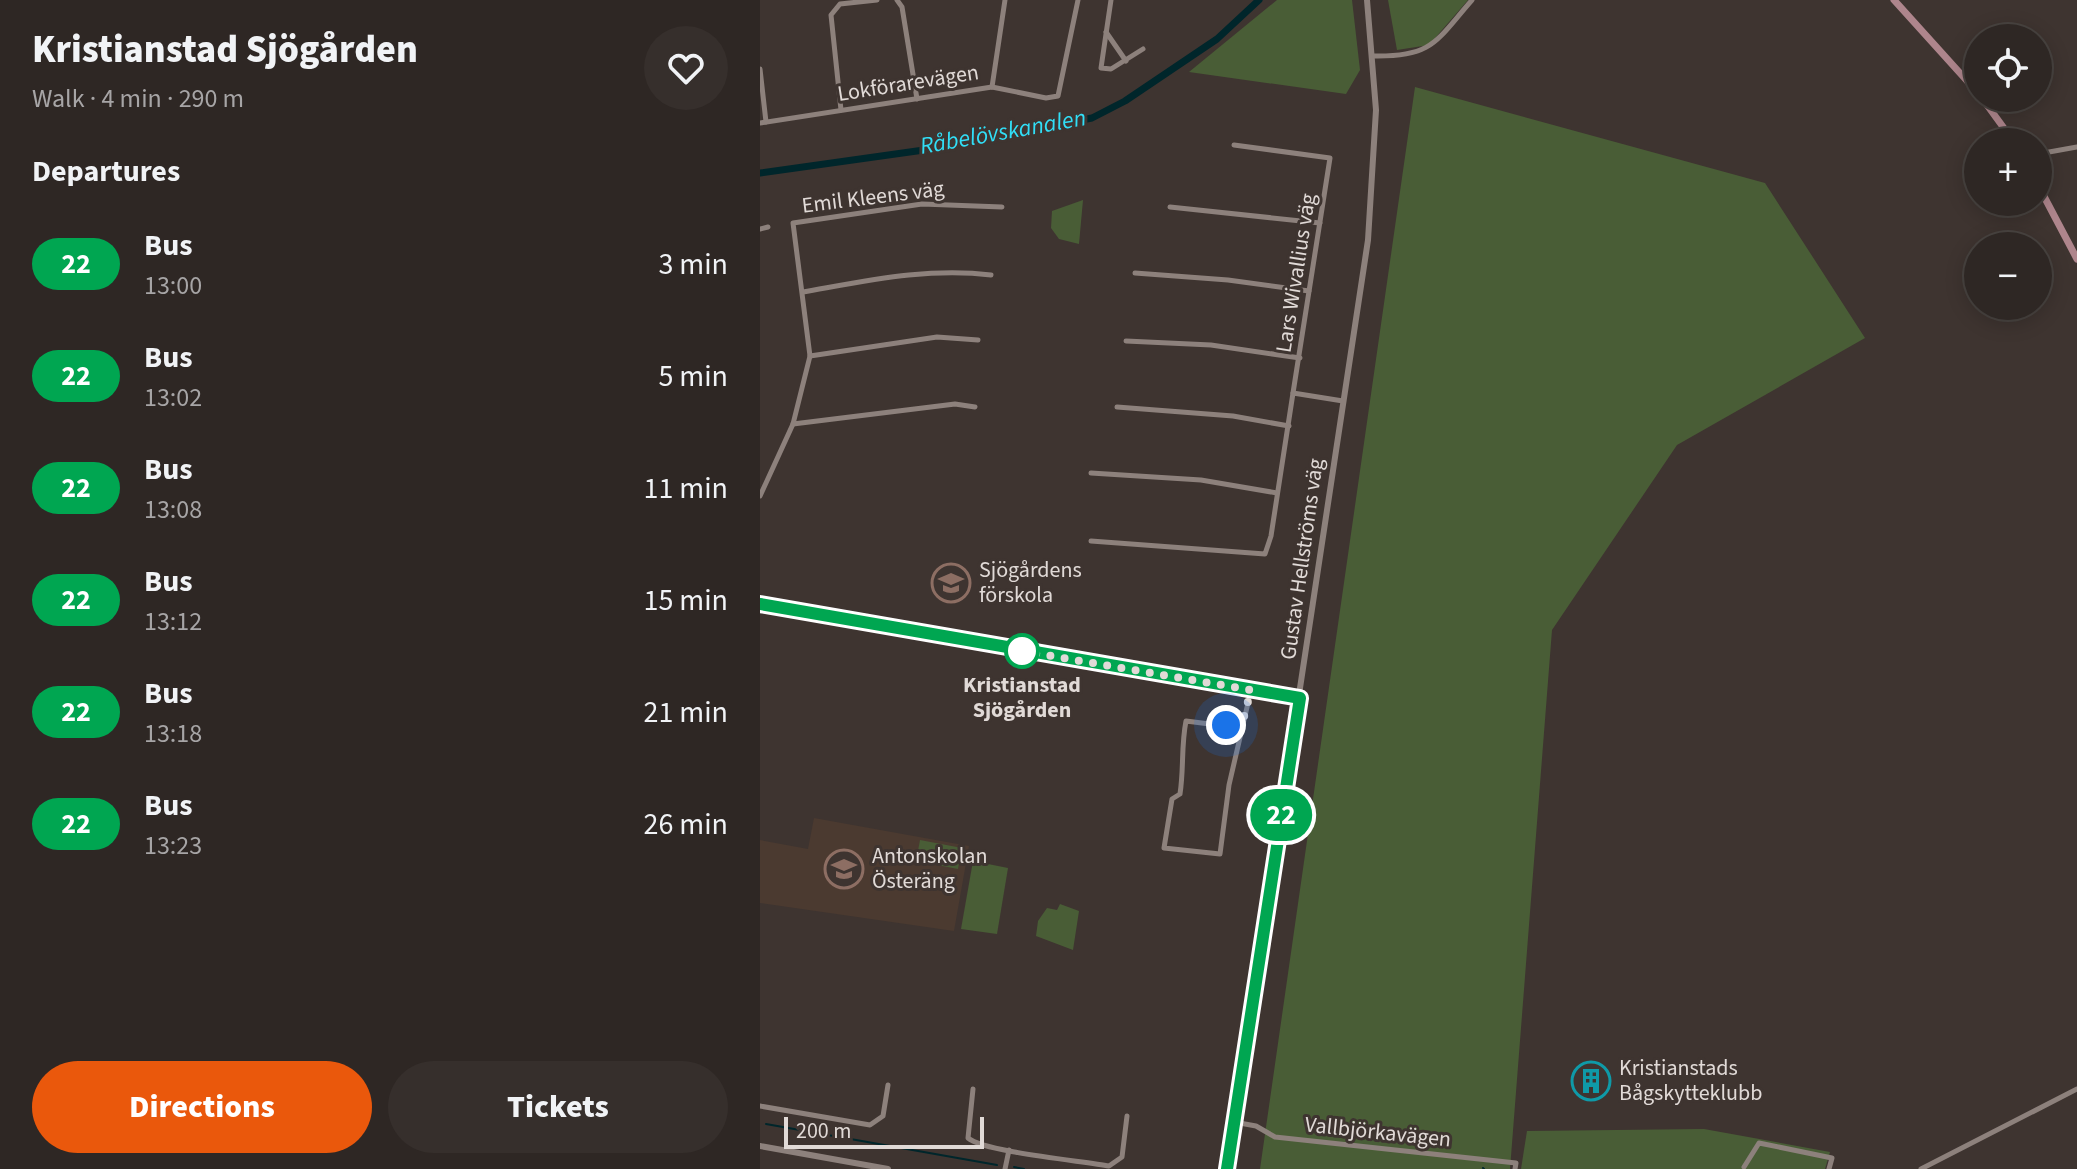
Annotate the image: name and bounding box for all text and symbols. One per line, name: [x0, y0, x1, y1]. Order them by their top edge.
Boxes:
text: Kristianstad Sjögården: [32, 23, 418, 77]
map controls: [1964, 24, 2052, 320]
button: locate: [1964, 24, 2052, 112]
button: heart: [644, 26, 728, 110]
street label: Lokförarevägen: [835, 56, 981, 110]
text: Walk · 4 min · 290 m: [32, 80, 244, 117]
water label: Råbelövskanalen: [917, 100, 1089, 164]
button: +: [1964, 128, 2052, 216]
text: Departures: [32, 150, 180, 193]
street label: Emil Kleens väg: [800, 172, 946, 222]
street label: Lars Wivallius väg: [1268, 191, 1324, 355]
text: Bus: [144, 224, 192, 267]
button: −: [1964, 232, 2052, 320]
text: 3 min: [658, 243, 728, 286]
text: 22: [61, 244, 91, 284]
text: 13:00: [144, 267, 202, 304]
text: Bus: [144, 336, 192, 379]
text: 5 min: [658, 355, 728, 398]
text: 22: [61, 356, 91, 396]
text: 13:02: [144, 379, 202, 416]
text: Bus: [144, 448, 192, 491]
street label: Gustav Hellströms väg: [1272, 456, 1332, 662]
text: 11 min: [644, 467, 728, 510]
text: 22: [61, 468, 91, 508]
text: 13:08: [144, 491, 202, 528]
place label: Sjögårdens förskola: [979, 554, 1082, 611]
text: Bus: [144, 560, 192, 603]
school or university icon: Sjögårdens förskola: [930, 562, 972, 604]
text: 15 min: [644, 579, 728, 622]
text: 22: [61, 580, 91, 620]
text: 13:12: [144, 603, 202, 640]
marker: Kristianstad Sjögården: [1005, 634, 1039, 668]
place label: Kristianstad Sjögården: [963, 669, 1081, 726]
text: Bus: [144, 672, 192, 715]
text: 21 min: [644, 691, 728, 734]
text: 22: [61, 692, 91, 732]
your location: [1206, 705, 1246, 745]
text: 13:18: [144, 715, 202, 752]
text: Bus: [144, 784, 192, 827]
line badge: 22: [1245, 789, 1317, 841]
text: 22: [1266, 795, 1296, 835]
text: 26 min: [644, 803, 728, 846]
text: 22: [61, 804, 91, 844]
text: 13:23: [144, 827, 202, 864]
place label: Antonskolan Österäng: [872, 840, 987, 897]
school or university icon: Antonskolan Österäng: [823, 848, 865, 890]
place label: Kristianstads Bågskytteklubb: [1619, 1052, 1762, 1109]
building icon: Kristianstads Bågskytteklubb: [1570, 1060, 1612, 1102]
button: Directions: [32, 1061, 372, 1153]
button: Tickets: [388, 1061, 728, 1153]
street label: Vallbjörkavägen: [1303, 1108, 1453, 1156]
scale bar: [784, 1113, 984, 1149]
text: 200 m: [796, 1115, 851, 1147]

